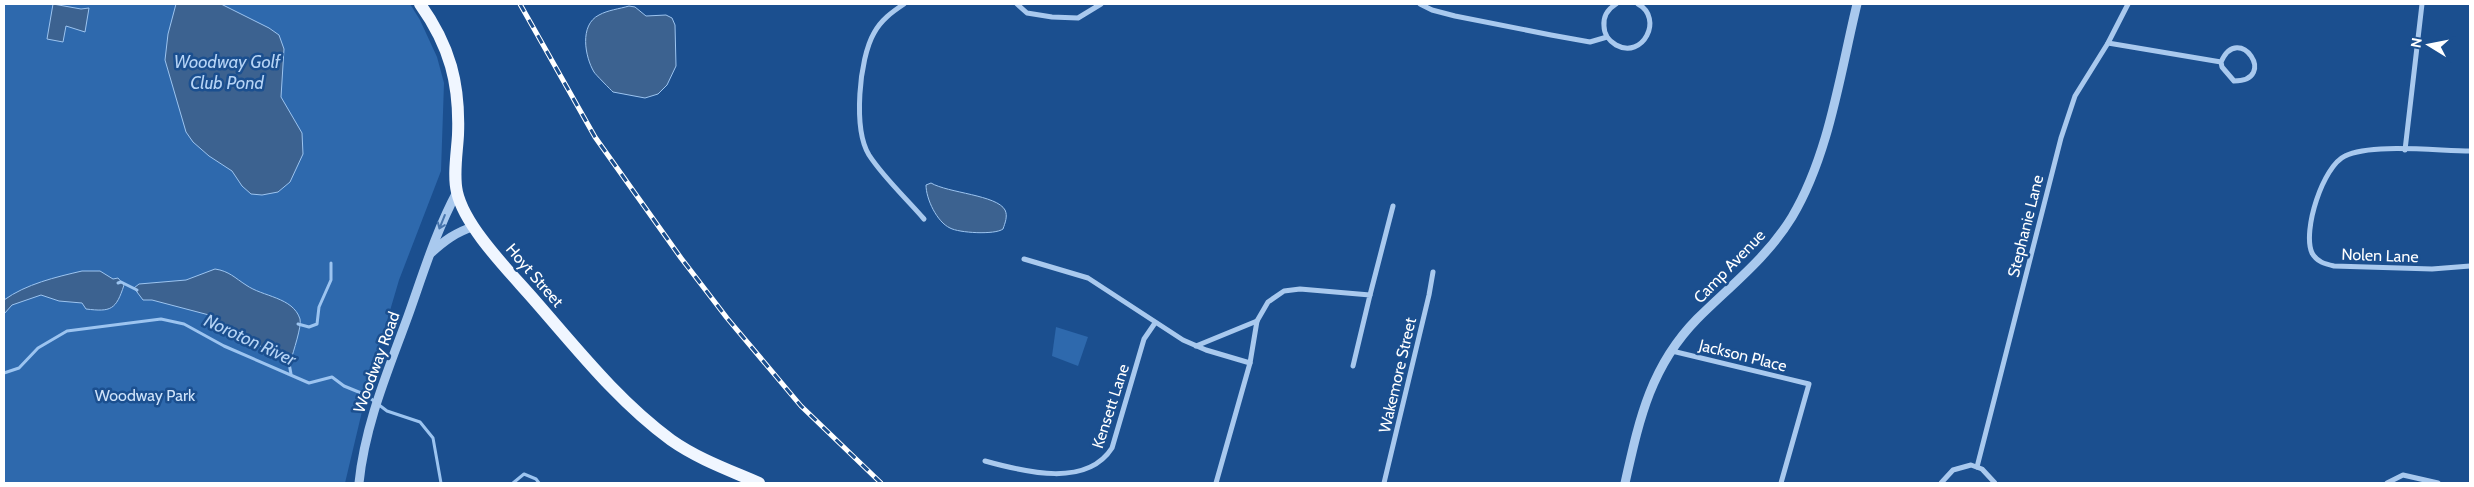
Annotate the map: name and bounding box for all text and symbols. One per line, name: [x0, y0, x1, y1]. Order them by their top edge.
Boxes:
north arrow: [2404, 20, 2454, 70]
text: N: [2406, 36, 2426, 49]
water label: Woodway Golf Club Pond: [174, 51, 282, 94]
street label: Stephanie Lane: [2004, 173, 2047, 279]
one-way arrow: [437, 214, 446, 229]
street label: Camp Avenue: [1690, 226, 1769, 307]
street label: Hoyt Street: [502, 240, 568, 311]
street label: Nolen Lane: [2341, 245, 2419, 266]
water label: Noroton River: [201, 309, 301, 371]
street label: Woodway Road: [349, 309, 404, 415]
street label: Wakemore Street: [1375, 315, 1420, 435]
street label: Jackson Place: [1696, 335, 1789, 376]
street label: Kensett Lane: [1088, 362, 1133, 451]
park label: Woodway Park: [95, 386, 196, 405]

